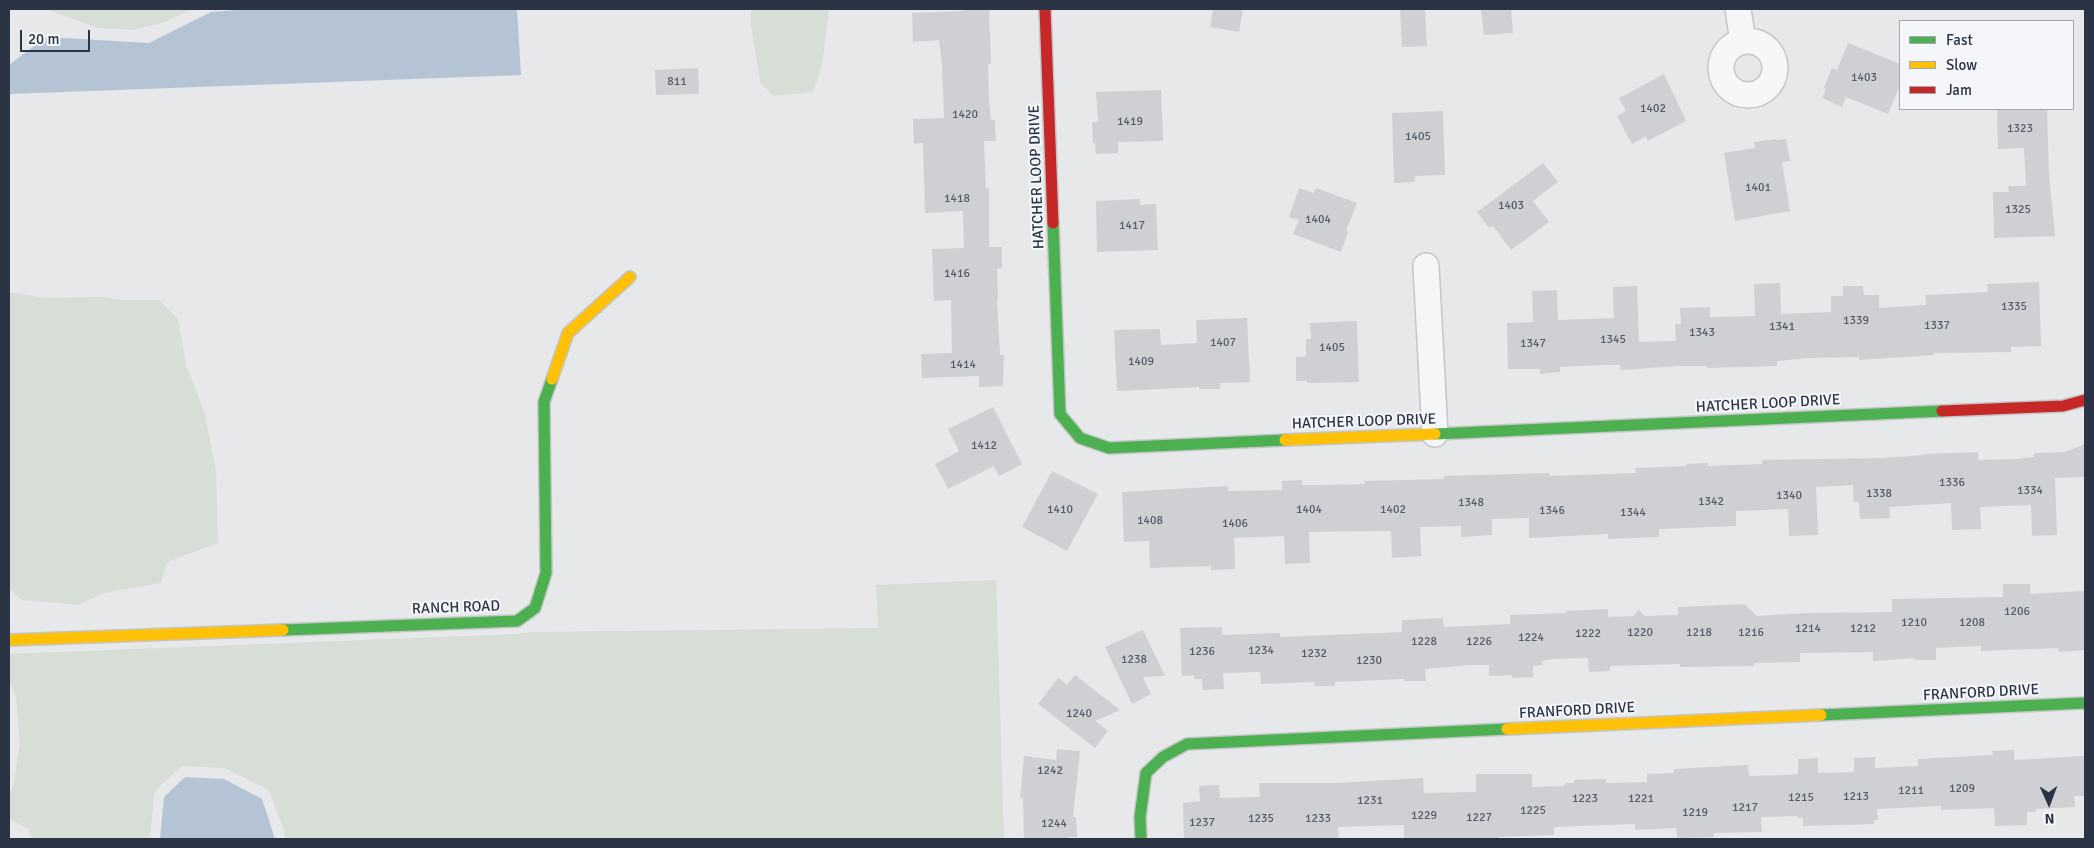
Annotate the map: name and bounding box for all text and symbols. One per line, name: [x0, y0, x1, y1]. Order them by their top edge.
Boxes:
scale bar: [22, 20, 92, 52]
legend: [1899, 20, 2074, 110]
text: 20 m: [28, 30, 59, 48]
text: Fast: [1946, 31, 1973, 49]
text: Slow: [1946, 56, 1977, 74]
house number: 1403: [1851, 71, 1877, 85]
house number: 811: [667, 75, 687, 89]
text: Jam: [1946, 81, 1972, 99]
house number: 1402: [1640, 102, 1666, 116]
street label: HATCHER LOOP DRIVE: [1025, 104, 1049, 250]
house number: 1420: [952, 108, 978, 122]
house number: 1419: [1117, 115, 1143, 129]
house number: 1323: [2007, 122, 2033, 136]
house number: 1405: [1405, 130, 1431, 144]
house number: 1401: [1745, 181, 1771, 195]
house number: 1418: [944, 192, 970, 206]
house number: 1403: [1498, 199, 1524, 213]
house number: 1325: [2005, 203, 2031, 217]
house number: 1404: [1305, 213, 1331, 227]
house number: 1417: [1119, 219, 1145, 233]
house number: 1416: [944, 267, 970, 281]
house number: 1335: [2001, 300, 2027, 314]
house number: 1339: [1843, 314, 1869, 328]
house number: 1337: [1924, 319, 1950, 333]
house number: 1341: [1769, 320, 1795, 334]
house number: 1343: [1689, 326, 1715, 340]
house number: 1345: [1600, 333, 1626, 347]
house number: 1407: [1210, 336, 1236, 350]
house number: 1347: [1520, 337, 1546, 351]
house number: 1405: [1319, 341, 1345, 355]
house number: 1409: [1128, 355, 1154, 369]
house number: 1414: [950, 358, 976, 372]
street label: HATCHER LOOP DRIVE: [1695, 391, 1841, 417]
street label: HATCHER LOOP DRIVE: [1291, 410, 1437, 434]
house number: 1412: [971, 439, 997, 453]
house number: 1336: [1939, 476, 1965, 490]
house number: 1334: [2017, 484, 2043, 498]
house number: 1338: [1866, 487, 1892, 501]
house number: 1340: [1776, 489, 1802, 503]
house number: 1342: [1698, 495, 1724, 509]
house number: 1348: [1458, 496, 1484, 510]
house number: 1410: [1047, 503, 1073, 517]
house number: 1404: [1296, 503, 1322, 517]
house number: 1402: [1380, 503, 1406, 517]
house number: 1346: [1539, 504, 1565, 518]
house number: 1344: [1620, 506, 1646, 520]
house number: 1408: [1137, 514, 1163, 528]
house number: 1406: [1222, 517, 1248, 531]
street label: RANCH ROAD: [412, 597, 500, 619]
house number: 1206: [2004, 605, 2030, 619]
house number: 1210: [1901, 616, 1927, 630]
house number: 1208: [1959, 616, 1985, 630]
house number: 1214: [1795, 622, 1821, 636]
house number: 1212: [1850, 622, 1876, 636]
house number: 1220: [1627, 626, 1653, 640]
house number: 1218: [1686, 626, 1712, 640]
house number: 1216: [1738, 626, 1764, 640]
house number: 1222: [1575, 627, 1601, 641]
house number: 1224: [1518, 631, 1544, 645]
house number: 1228: [1411, 635, 1437, 649]
house number: 1226: [1466, 635, 1492, 649]
house number: 1234: [1248, 644, 1274, 658]
house number: 1236: [1189, 645, 1215, 659]
house number: 1232: [1301, 647, 1327, 661]
house number: 1238: [1121, 653, 1147, 667]
house number: 1230: [1356, 654, 1382, 668]
street label: FRANFORD DRIVE: [1923, 681, 2039, 705]
street label: FRANFORD DRIVE: [1519, 699, 1635, 723]
house number: 1240: [1066, 707, 1092, 721]
house number: 1242: [1037, 764, 1063, 778]
north arrow: [2024, 778, 2074, 828]
house number: 1209: [1949, 782, 1975, 796]
house number: 1211: [1898, 784, 1924, 798]
house number: 1213: [1843, 790, 1869, 804]
house number: 1215: [1788, 791, 1814, 805]
house number: 1223: [1572, 792, 1598, 806]
house number: 1221: [1628, 792, 1654, 806]
house number: 1231: [1357, 794, 1383, 808]
house number: 1217: [1732, 801, 1758, 815]
house number: 1225: [1520, 804, 1546, 818]
house number: 1219: [1682, 806, 1708, 820]
house number: 1229: [1411, 809, 1437, 823]
text: N: [2044, 810, 2055, 827]
house number: 1227: [1466, 811, 1492, 825]
house number: 1235: [1248, 812, 1274, 826]
house number: 1233: [1305, 812, 1331, 826]
house number: 1237: [1189, 816, 1215, 830]
house number: 1244: [1041, 817, 1067, 831]

